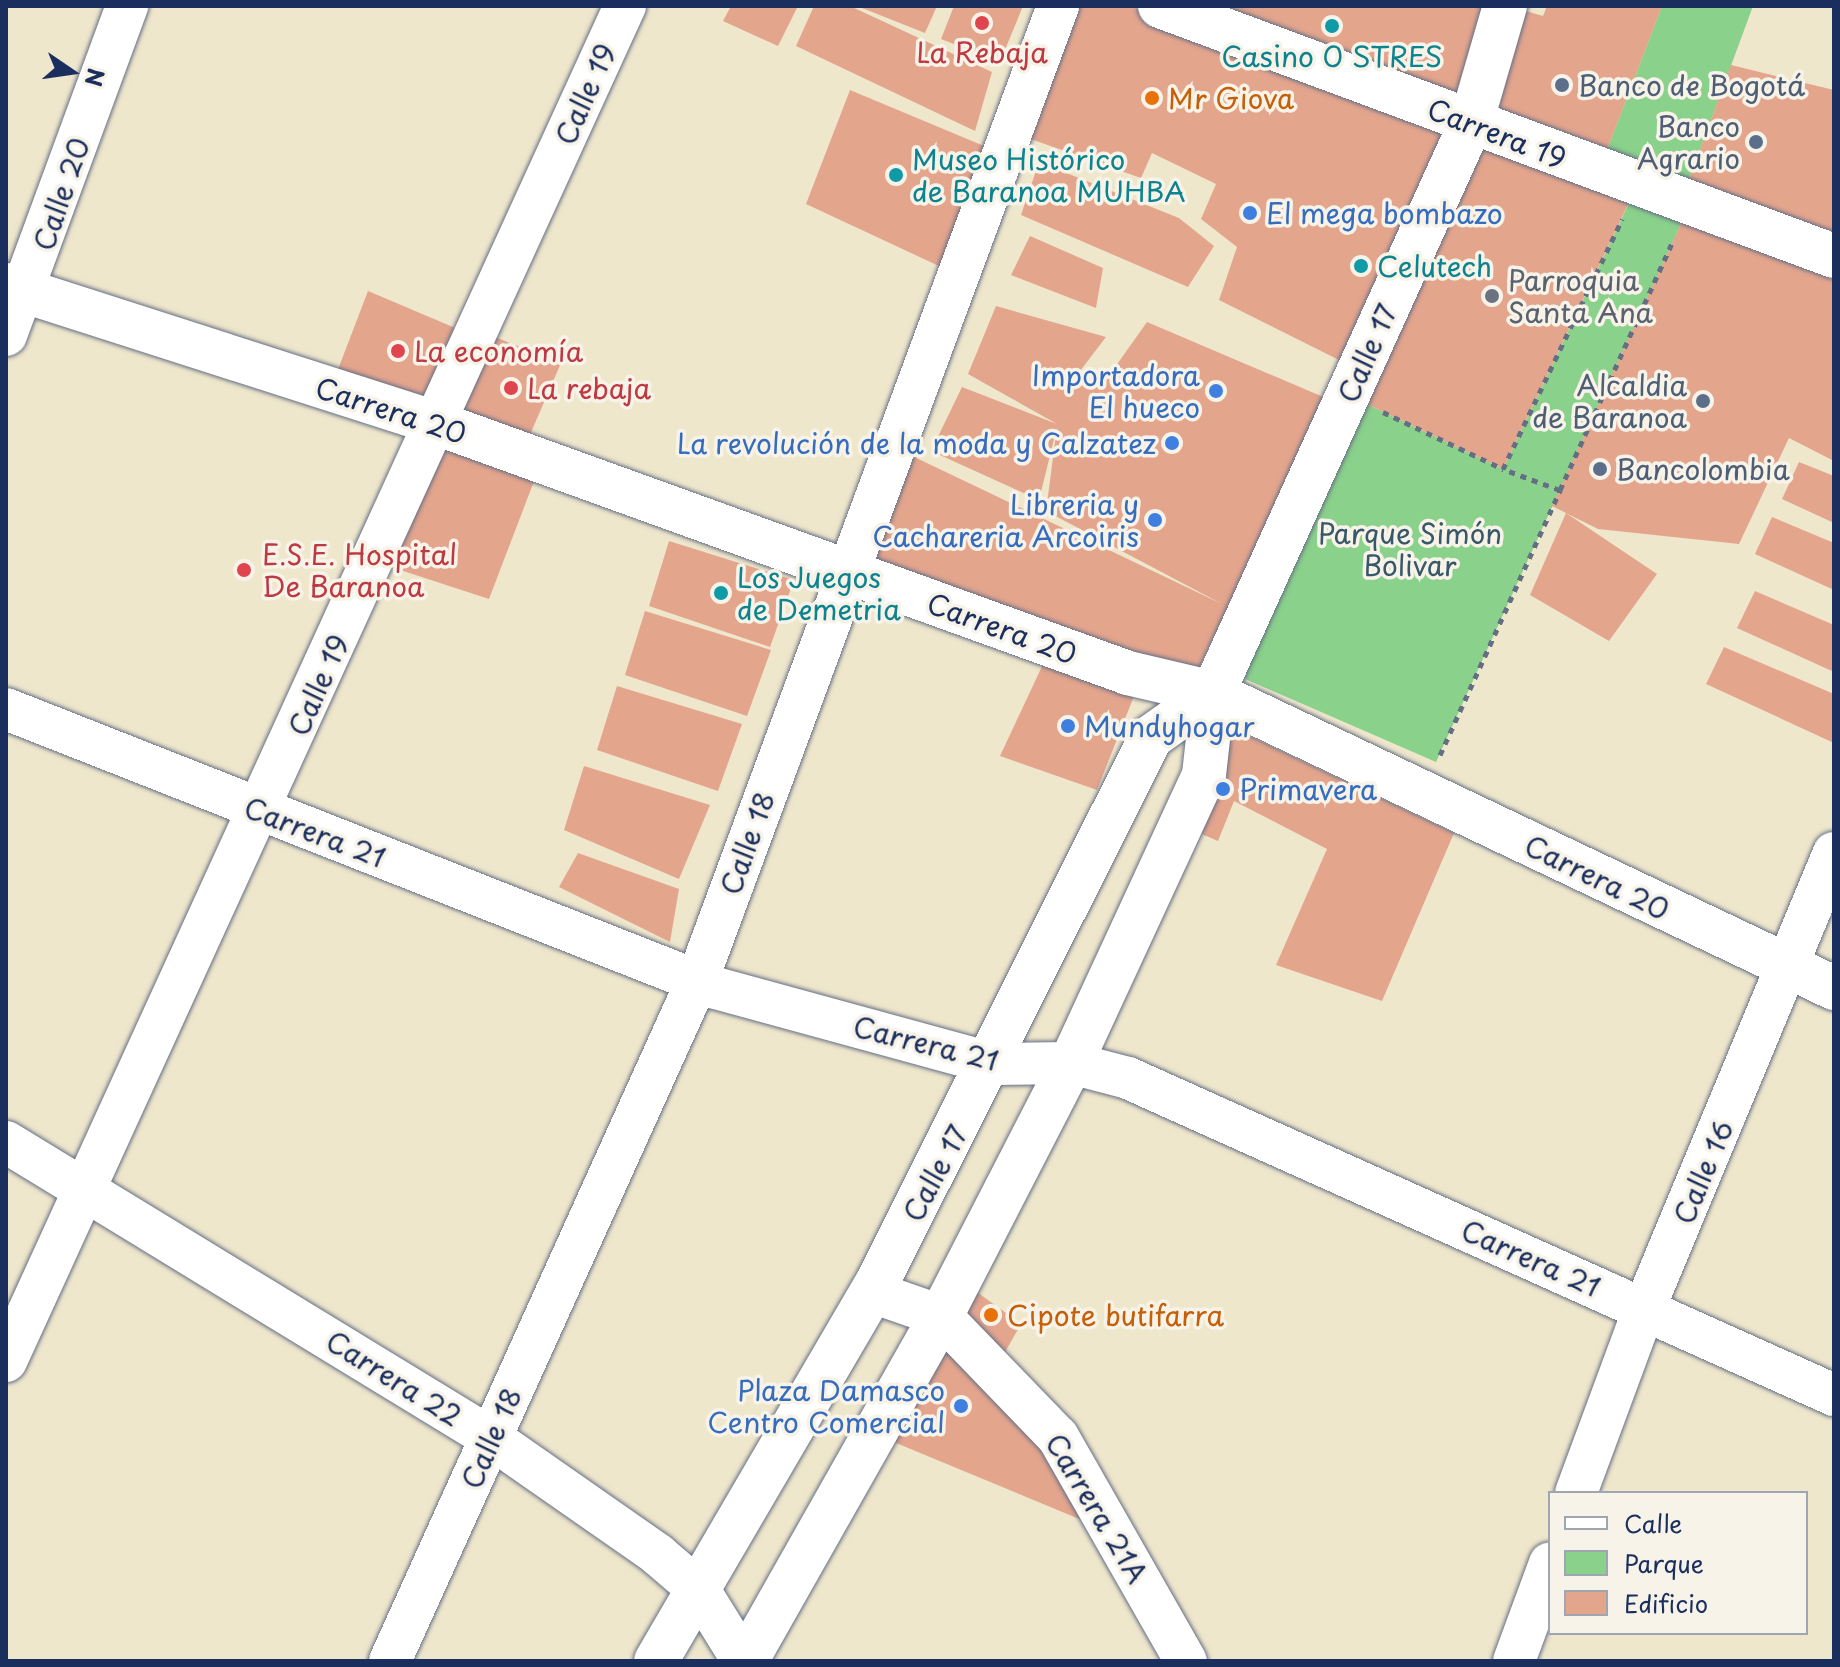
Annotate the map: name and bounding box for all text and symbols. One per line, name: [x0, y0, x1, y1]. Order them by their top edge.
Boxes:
marker: La Rebaja: [973, 14, 991, 32]
marker: Casino 0 STRES: [1323, 17, 1341, 35]
north arrow: [32, 32, 112, 112]
place label: La Rebaja: [916, 35, 1048, 69]
street label: Calle 19: [548, 39, 622, 149]
place label: Casino 0 STRES: [1221, 39, 1443, 73]
text: N: [78, 65, 114, 90]
place label: Banco de Bogotá: [1578, 68, 1807, 102]
marker: Banco de Bogotá: [1553, 76, 1571, 94]
place label: Mr Giova: [1168, 81, 1295, 115]
marker: Mr Giova: [1143, 89, 1161, 107]
street label: Carrera 19: [1423, 91, 1571, 175]
place label: Banco Agrario: [1637, 109, 1740, 175]
street label: Calle 20: [26, 133, 96, 255]
marker: Banco Agrario: [1747, 133, 1765, 151]
place label: Museo Histórico de Baranoa MUHBA: [912, 142, 1186, 208]
marker: Museo Histórico de Baranoa MUHBA: [887, 166, 905, 184]
place label: El mega bombazo: [1266, 196, 1504, 230]
marker: El mega bombazo: [1241, 204, 1259, 222]
place label: Celutech: [1377, 249, 1492, 283]
marker: Celutech: [1352, 257, 1370, 275]
place label: Parroquia Santa Ana: [1508, 263, 1653, 329]
marker: Parroquia Santa Ana: [1483, 287, 1501, 305]
street label: Calle 17: [1330, 298, 1404, 408]
place label: La economía: [414, 334, 585, 368]
marker: La economía: [389, 342, 407, 360]
place label: Importadora El hueco: [1032, 358, 1200, 424]
place label: Alcaldia de Baranoa: [1531, 368, 1687, 434]
street label: Carrera 20: [312, 370, 470, 450]
place label: La rebaja: [527, 371, 653, 405]
marker: La rebaja: [502, 379, 520, 397]
marker: Importadora El hueco: [1207, 382, 1225, 400]
marker: Alcaldia de Baranoa: [1694, 392, 1712, 410]
place label: La revolución de la moda y Calzatez: [671, 426, 1156, 460]
marker: La revolución de la moda y Calzatez: [1163, 434, 1181, 452]
place label: Bancolombia: [1616, 452, 1790, 486]
marker: Bancolombia: [1591, 460, 1609, 478]
place label: Libreria y Cachareria Arcoiris: [873, 487, 1139, 553]
marker: Libreria y Cachareria Arcoiris: [1146, 511, 1164, 529]
park label: Parque Simón Bolivar: [1318, 516, 1502, 582]
place label: E.S.E. Hospital De Baranoa: [262, 537, 457, 603]
marker: E.S.E. Hospital De Baranoa: [233, 559, 255, 581]
place label: Los Juegos de Demetria: [737, 560, 904, 626]
marker: Los Juegos de Demetria: [712, 584, 730, 602]
street label: Carrera 20: [923, 585, 1081, 671]
street label: Calle 19: [281, 630, 355, 740]
place label: Mundyhogar: [1084, 709, 1255, 743]
marker: Mundyhogar: [1059, 717, 1077, 735]
place label: Primavera: [1239, 772, 1377, 806]
marker: Primavera: [1214, 780, 1232, 798]
street label: Calle 18: [713, 787, 781, 899]
street label: Carrera 21: [240, 790, 390, 874]
street label: Carrera 20: [1519, 828, 1675, 926]
street label: Carrera 21: [850, 1009, 1002, 1077]
street label: Calle 16: [1666, 1115, 1740, 1229]
street label: Calle 17: [896, 1119, 974, 1227]
street label: Carrera 21: [1456, 1212, 1606, 1304]
place label: Cipote butifarra: [1007, 1298, 1224, 1332]
marker: Cipote butifarra: [982, 1306, 1000, 1324]
street label: Carrera 22: [320, 1323, 468, 1433]
place label: Plaza Damasco Centro Comercial: [706, 1373, 945, 1439]
street label: Calle 18: [454, 1382, 528, 1494]
marker: Plaza Damasco Centro Comercial: [952, 1397, 970, 1415]
street label: Carrera 21A: [1039, 1427, 1155, 1589]
legend: [1548, 1491, 1808, 1635]
text: Calle: [1624, 1505, 1682, 1541]
text: Parque: [1624, 1545, 1704, 1581]
text: Edificio: [1624, 1585, 1708, 1621]

